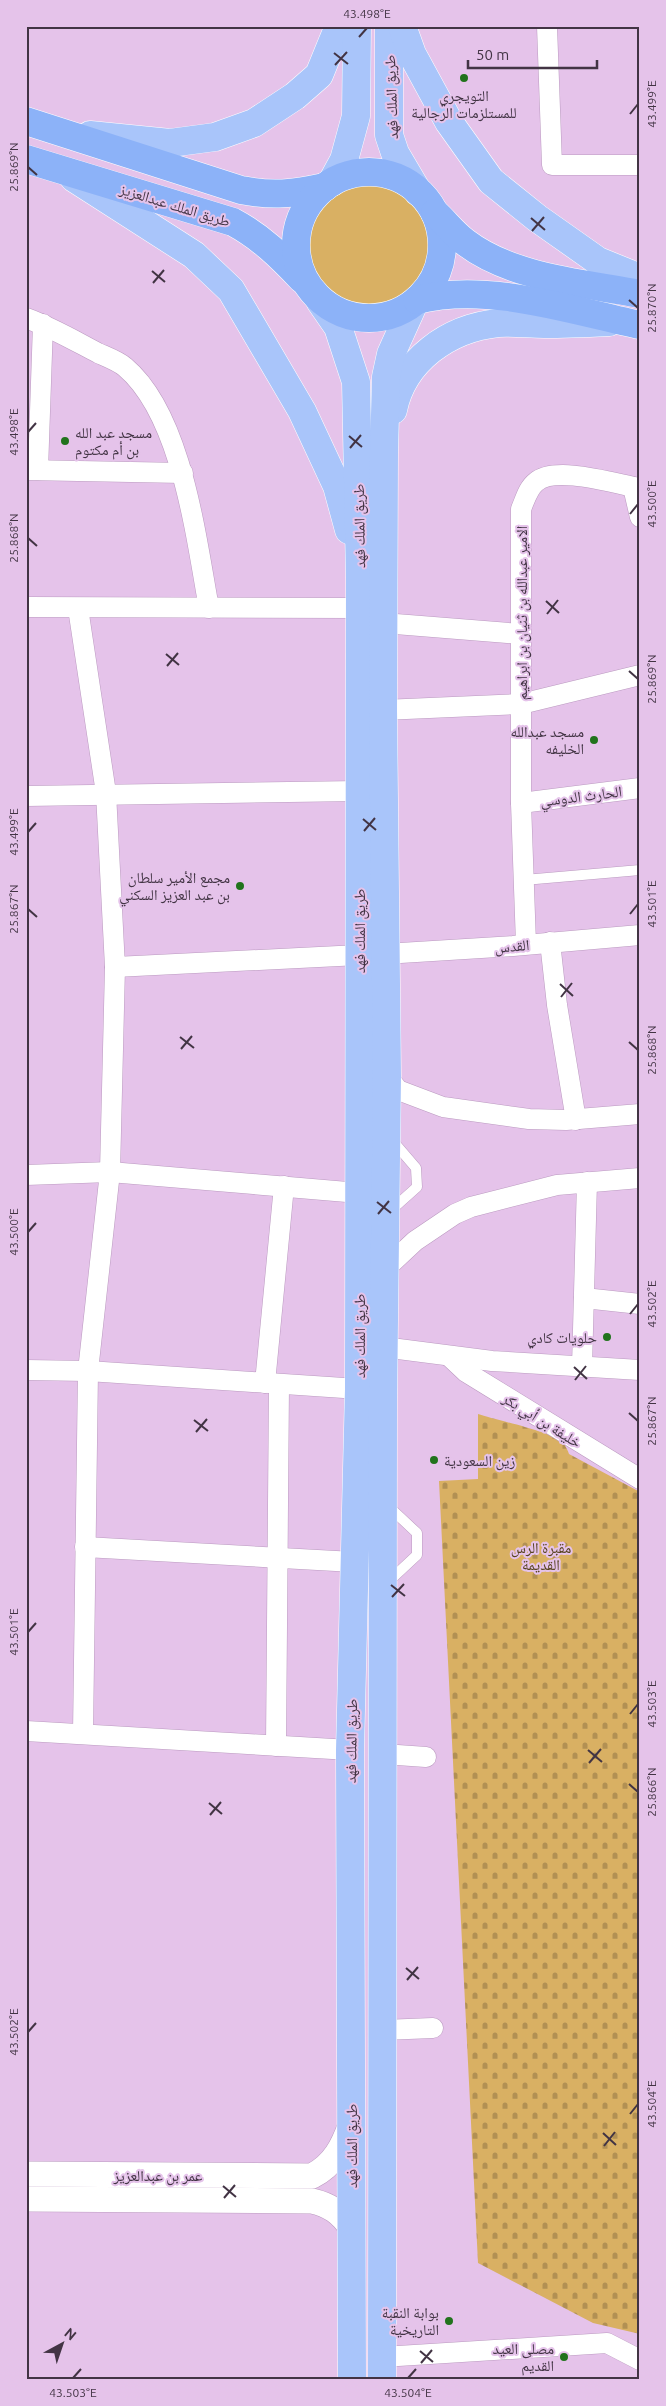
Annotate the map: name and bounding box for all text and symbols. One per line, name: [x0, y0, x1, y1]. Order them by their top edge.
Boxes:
text: 43.498°E: [343, 7, 391, 20]
scale bar: [468, 38, 597, 70]
text: 50 m: [476, 46, 509, 63]
street label: طريق الملك فهد: [381, 54, 403, 139]
marker: التويجري للمستلزمات الرجالية: [458, 72, 470, 84]
text: 43.499°E: [645, 80, 658, 128]
place label: التويجري للمستلزمات الرجالية: [411, 87, 517, 122]
text: 25.869°N: [7, 142, 20, 192]
street label: طريق الملك عبدالعزيز: [116, 180, 232, 232]
text: 25.870°N: [645, 283, 658, 333]
text: 43.498°E: [7, 408, 20, 456]
place label: مسجد عبد الله بن أم مكتوم: [75, 424, 152, 460]
marker: مسجد عبد الله بن أم مكتوم: [59, 435, 71, 447]
text: 43.500°E: [645, 480, 658, 528]
street label: طريق الملك فهد: [350, 484, 370, 568]
text: 25.868°N: [7, 513, 20, 563]
street label: الامير عبدالله بن ثنيان بن ابراهيم: [513, 526, 532, 700]
text: 25.869°N: [645, 654, 658, 704]
place label: مسجد عبدالله الخليفه: [510, 723, 584, 757]
marker: مسجد عبدالله الخليفه: [588, 734, 600, 746]
street label: الحارث الدوسي: [539, 783, 623, 813]
text: 43.499°E: [7, 808, 20, 856]
place label: مجمع الأمير سلطان بن عبد العزيز السكني: [119, 869, 230, 906]
marker: مجمع الأمير سلطان بن عبد العزيز السكني: [234, 880, 246, 892]
text: 43.501°E: [645, 880, 658, 928]
text: 25.867°N: [7, 884, 20, 934]
street label: طريق الملك فهد: [351, 889, 370, 973]
street label: القدس: [494, 936, 530, 958]
text: 25.868°N: [645, 1025, 658, 1075]
text: 43.500°E: [7, 1208, 20, 1256]
text: 43.502°E: [645, 1280, 658, 1328]
street label: طريق الملك فهد: [351, 1294, 370, 1378]
place label: حلويات كادي: [527, 1329, 597, 1349]
marker: حلويات كادي: [601, 1331, 613, 1343]
street label: خليفة بن أبي بكر: [497, 1389, 585, 1454]
text: 25.867°N: [645, 1396, 658, 1446]
place label: زين السعودية: [444, 1452, 515, 1471]
marker: زين السعودية: [428, 1454, 440, 1466]
park label: مقبرة الرس القديمة: [511, 1539, 571, 1573]
text: 43.501°E: [7, 1608, 20, 1656]
text: 43.503°E: [645, 1680, 658, 1728]
street label: طريق الملك فهد: [342, 1699, 362, 1783]
text: 25.866°N: [645, 1767, 658, 1817]
text: 43.502°E: [7, 2008, 20, 2056]
text: 43.504°E: [645, 2080, 658, 2128]
street label: طريق الملك فهد: [343, 2104, 362, 2188]
street label: عمر بن عبدالعزيز: [113, 2167, 203, 2186]
place label: بوابة النقبة التاريخية: [382, 2304, 439, 2339]
marker: بوابة النقبة التاريخية: [443, 2315, 455, 2327]
north arrow: [38, 2318, 88, 2368]
text: N: [61, 2325, 80, 2344]
place label: مصلى العيد القديم: [493, 2340, 554, 2376]
marker: مصلى العيد القديم: [558, 2351, 570, 2363]
text: 43.503°E: [49, 2386, 97, 2399]
text: 43.504°E: [384, 2386, 432, 2399]

